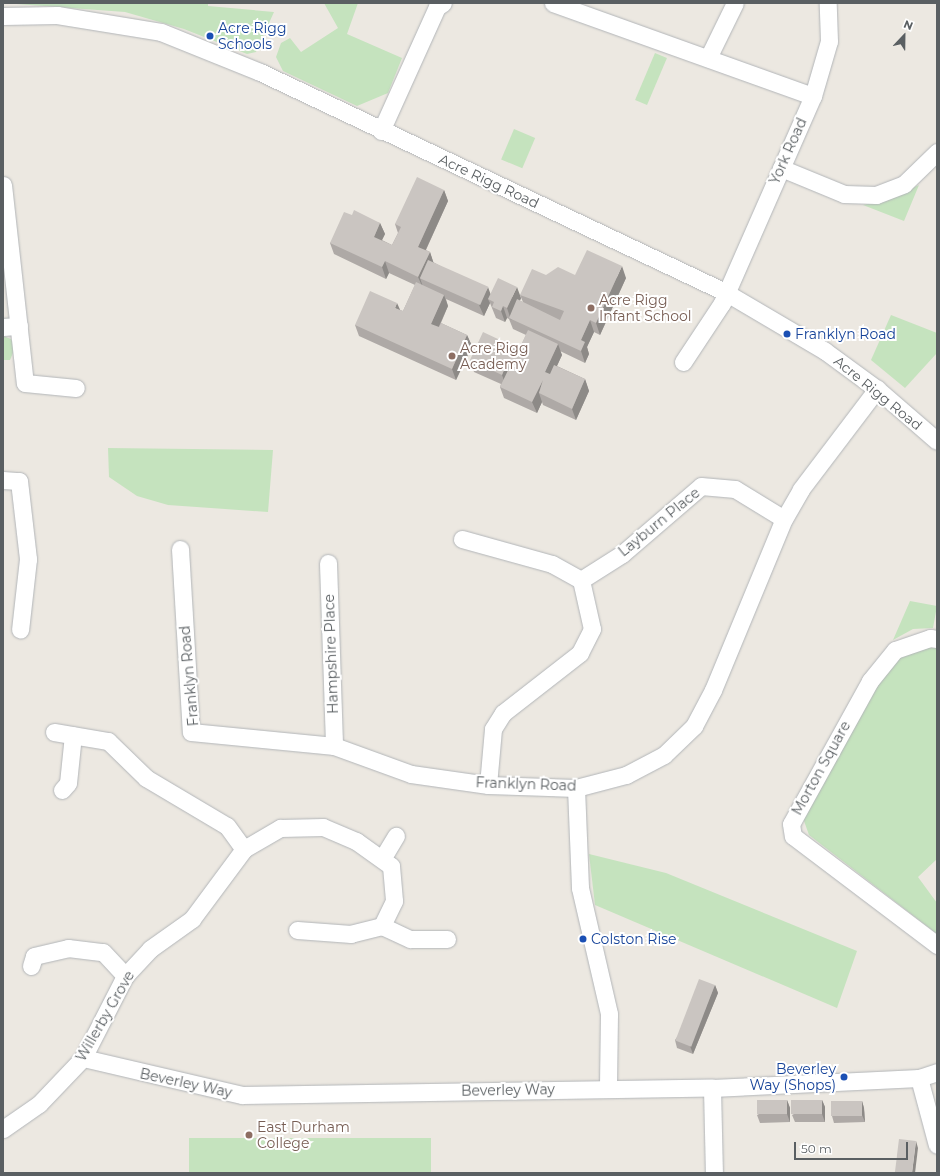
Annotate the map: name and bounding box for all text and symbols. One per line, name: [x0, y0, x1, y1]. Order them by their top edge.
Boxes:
north arrow: [884, 16, 924, 56]
text: N: [902, 17, 915, 33]
place label: Acre Rigg Schools: [218, 20, 286, 52]
marker: Acre Rigg Schools: [205, 31, 215, 41]
street label: York Road: [766, 115, 810, 187]
street label: Acre Rigg Road: [436, 150, 542, 212]
place label: Acre Rigg Infant School: [599, 292, 692, 324]
marker: Acre Rigg Infant School: [586, 303, 596, 313]
place label: Franklyn Road: [795, 326, 896, 342]
marker: Franklyn Road: [782, 329, 792, 339]
place label: Acre Rigg Academy: [460, 340, 528, 372]
marker: Acre Rigg Academy: [447, 351, 457, 361]
street label: Acre Rigg Road: [830, 352, 926, 434]
street label: Layburn Place: [615, 484, 703, 560]
street label: Hampshire Place: [321, 594, 341, 714]
street label: Franklyn Road: [176, 625, 202, 727]
street label: Morton Square: [788, 718, 854, 818]
street label: Franklyn Road: [475, 774, 577, 794]
place label: Colston Rise: [591, 931, 676, 947]
marker: Colston Rise: [578, 934, 588, 944]
street label: Willerby Grove: [72, 968, 138, 1064]
place label: Beverley Way (Shops): [750, 1061, 836, 1094]
street label: Beverley Way: [138, 1065, 234, 1101]
marker: Beverley Way (Shops): [839, 1072, 849, 1082]
street label: Beverley Way: [461, 1081, 555, 1099]
place label: East Durham College: [257, 1119, 350, 1152]
marker: East Durham College: [244, 1130, 254, 1140]
scale bar: [796, 1134, 910, 1160]
text: 50 m: [801, 1141, 832, 1156]

